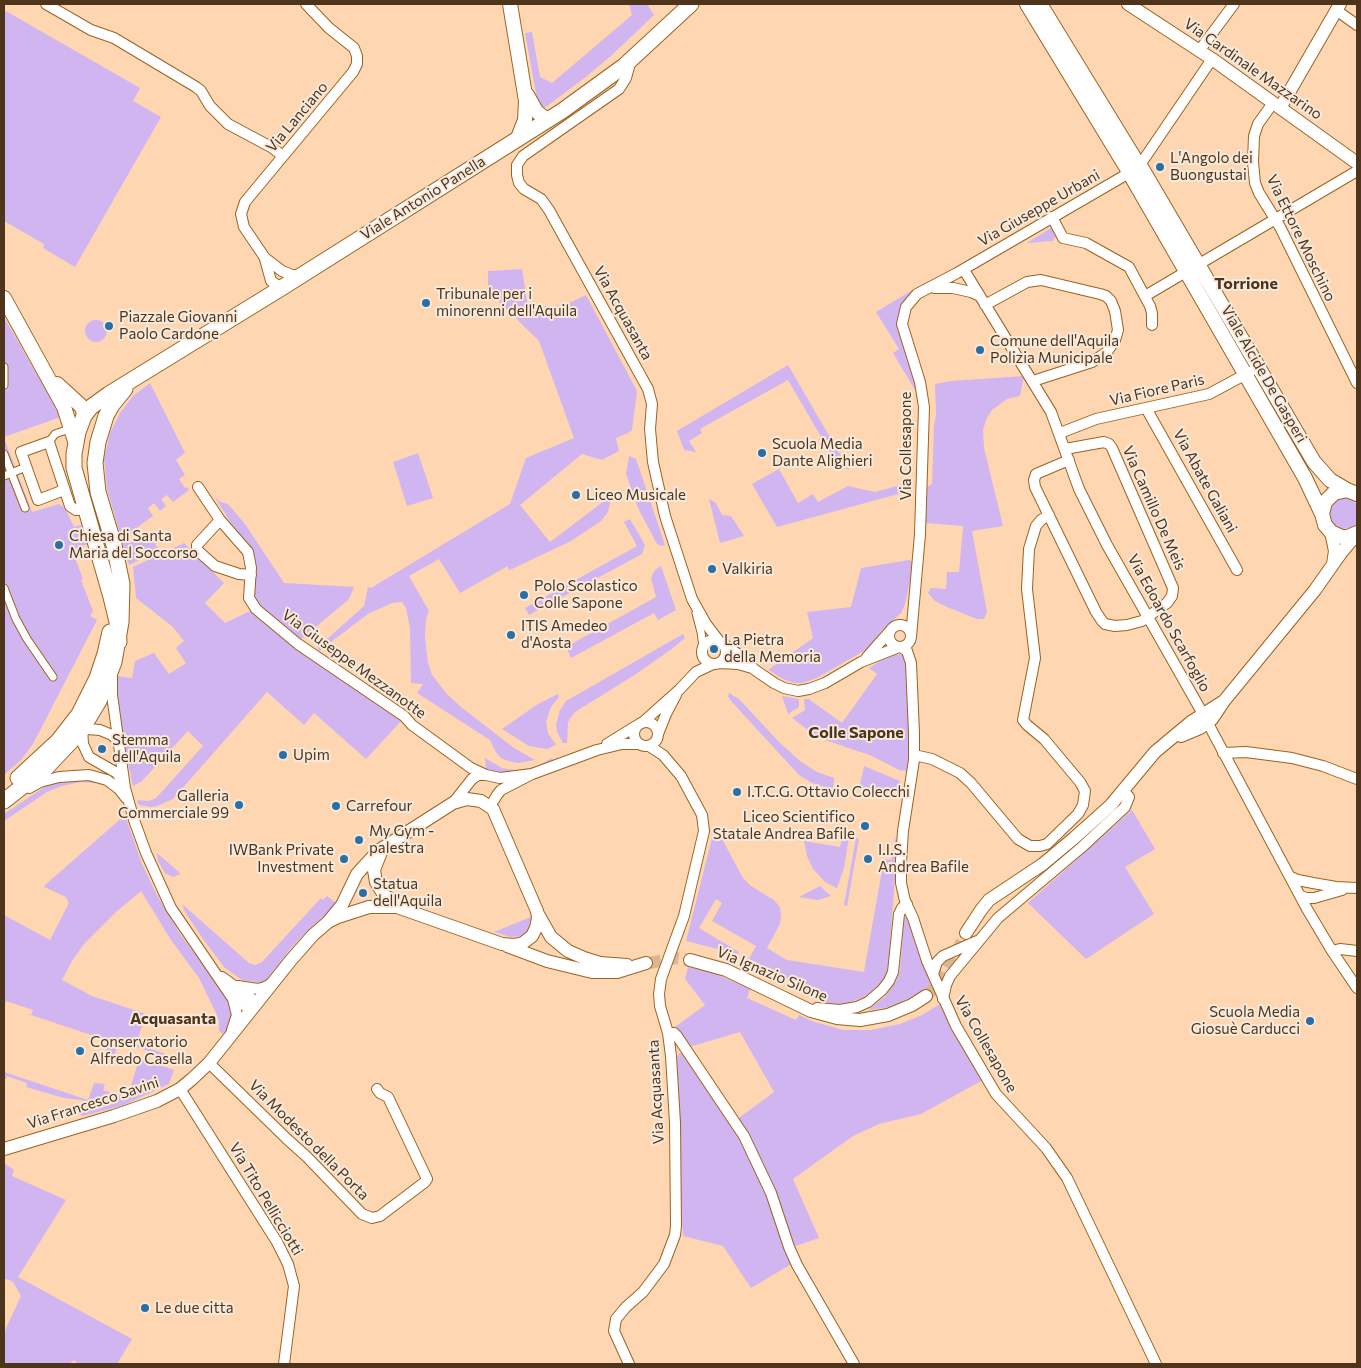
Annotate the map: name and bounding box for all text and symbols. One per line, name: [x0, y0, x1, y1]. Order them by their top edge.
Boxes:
street label: Via Cardinale Mazzarino: [1180, 14, 1326, 124]
street label: Via Lanciano: [262, 78, 332, 156]
place label: L'Angolo dei Buongustai: [1170, 149, 1253, 184]
street label: Viale Antonio Panella: [357, 152, 489, 244]
marker: L'Angolo dei Buongustai: [1154, 161, 1166, 173]
street label: Via Giuseppe Urbani: [975, 166, 1103, 250]
street label: Via Ettore Moschino: [1263, 172, 1339, 304]
street label: Via Acquasanta: [590, 263, 656, 363]
district label: Torrione: [1214, 274, 1278, 294]
place label: Tribunale per i minorenni dell'Aquila: [436, 285, 577, 320]
marker: Tribunale per i minorenni dell'Aquila: [420, 297, 432, 309]
street label: Viale Alcide De Gasperi: [1217, 302, 1311, 446]
place label: Piazzale Giovanni Paolo Cardone: [119, 308, 237, 343]
marker: Piazzale Giovanni Paolo Cardone: [103, 320, 115, 332]
place label: Comune dell'Aquila Polizia Municipale: [990, 332, 1119, 367]
marker: Comune dell'Aquila Polizia Municipale: [974, 344, 986, 356]
street label: Via Fiore Paris: [1108, 370, 1206, 410]
street label: Via Collesapone: [897, 392, 915, 500]
street label: Via Abate Galiani: [1169, 426, 1241, 536]
place label: Scuola Media Dante Alighieri: [772, 435, 873, 470]
street label: Via Camillo De Meis: [1118, 443, 1190, 573]
marker: Scuola Media Dante Alighieri: [756, 447, 768, 459]
place label: Liceo Musicale: [586, 486, 686, 504]
marker: Liceo Musicale: [570, 489, 582, 501]
place label: Chiesa di Santa Maria del Soccorso: [69, 527, 198, 562]
marker: Chiesa di Santa Maria del Soccorso: [53, 539, 65, 551]
street label: Via Edoardo Scarfoglio: [1124, 551, 1214, 695]
place label: Valkiria: [722, 560, 773, 578]
marker: Valkiria: [706, 563, 718, 575]
place label: Polo Scolastico Colle Sapone: [534, 577, 638, 612]
marker: Polo Scolastico Colle Sapone: [518, 589, 530, 601]
street label: Via Giuseppe Mezzanotte: [278, 606, 430, 722]
place label: ITIS Amedeo d'Aosta: [521, 617, 608, 652]
marker: ITIS Amedeo d'Aosta: [505, 629, 517, 641]
place label: La Pietra della Memoria: [724, 631, 821, 666]
marker: La Pietra della Memoria: [708, 643, 720, 655]
district label: Colle Sapone: [808, 723, 904, 743]
place label: Stemma dell'Aquila: [112, 731, 181, 766]
marker: Stemma dell'Aquila: [96, 743, 108, 755]
place label: Upim: [293, 746, 330, 764]
marker: Upim: [277, 749, 289, 761]
place label: I.T.C.G. Ottavio Colecchi: [747, 783, 910, 801]
marker: I.T.C.G. Ottavio Colecchi: [731, 786, 743, 798]
place label: Galleria Commerciale 99: [118, 787, 229, 822]
place label: Carrefour: [346, 797, 413, 815]
marker: Galleria Commerciale 99: [233, 799, 245, 811]
marker: Carrefour: [330, 800, 342, 812]
place label: Liceo Scientifico Statale Andrea Bafile: [713, 808, 855, 843]
marker: Liceo Scientifico Statale Andrea Bafile: [859, 820, 871, 832]
place label: My Gym - palestra: [369, 822, 434, 857]
marker: My Gym - palestra: [353, 834, 365, 846]
place label: IWBank Private Investment: [229, 841, 334, 876]
place label: I.I.S. Andrea Bafile: [878, 841, 969, 876]
marker: IWBank Private Investment: [338, 853, 350, 865]
marker: I.I.S. Andrea Bafile: [862, 853, 874, 865]
place label: Statua dell'Aquila: [373, 875, 442, 910]
marker: Statua dell'Aquila: [357, 887, 369, 899]
street label: Via Ignazio Silone: [714, 943, 830, 1005]
street label: Via Collesapone: [951, 992, 1021, 1096]
place label: Scuola Media Giosuè Carducci: [1191, 1003, 1300, 1038]
district label: Acquasanta: [130, 1009, 216, 1029]
marker: Scuola Media Giosuè Carducci: [1304, 1015, 1316, 1027]
place label: Conservatorio Alfredo Casella: [90, 1033, 193, 1068]
street label: Via Acquasanta: [644, 1039, 668, 1145]
marker: Conservatorio Alfredo Casella: [74, 1045, 86, 1057]
street label: Via Francesco Savini: [25, 1073, 161, 1133]
street label: Via Modesto della Porta: [245, 1076, 373, 1204]
street label: Via Tito Pellicciotti: [225, 1139, 307, 1259]
place label: Le due citta: [155, 1299, 234, 1317]
marker: Le due citta: [139, 1302, 151, 1314]

